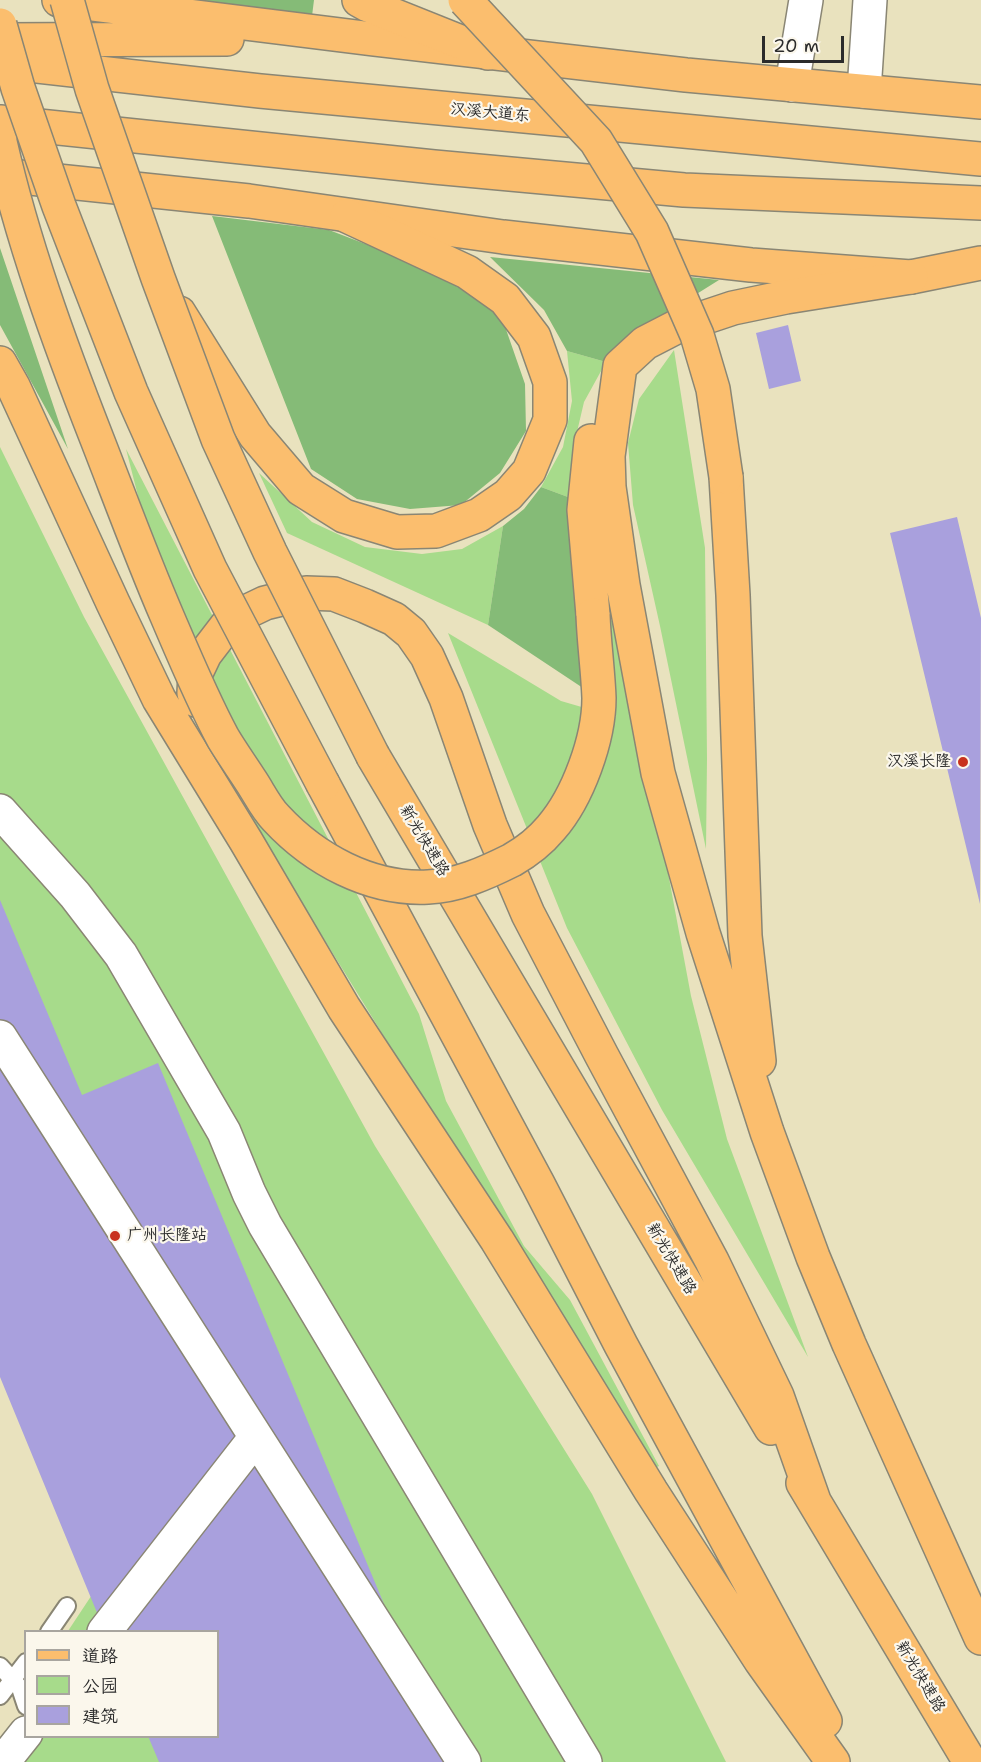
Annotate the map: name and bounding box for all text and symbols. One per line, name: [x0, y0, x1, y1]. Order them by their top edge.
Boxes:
scale bar: [765, 24, 848, 62]
text: 20 m: [773, 34, 819, 58]
street label: 汉溪大道东: [449, 100, 531, 126]
place label: 汉溪长隆: [887, 752, 951, 772]
marker: 汉溪长隆: [956, 755, 970, 769]
street label: 新光快速路: [395, 802, 453, 880]
street label: 新光快速路: [642, 1220, 700, 1298]
place label: 广州长隆站: [127, 1226, 207, 1246]
marker: 广州长隆站: [108, 1229, 122, 1243]
legend: [24, 1630, 219, 1738]
street label: 新光快速路: [891, 1638, 949, 1716]
text: 道路: [82, 1644, 118, 1668]
text: 公园: [82, 1674, 118, 1698]
text: 建筑: [82, 1704, 118, 1728]

